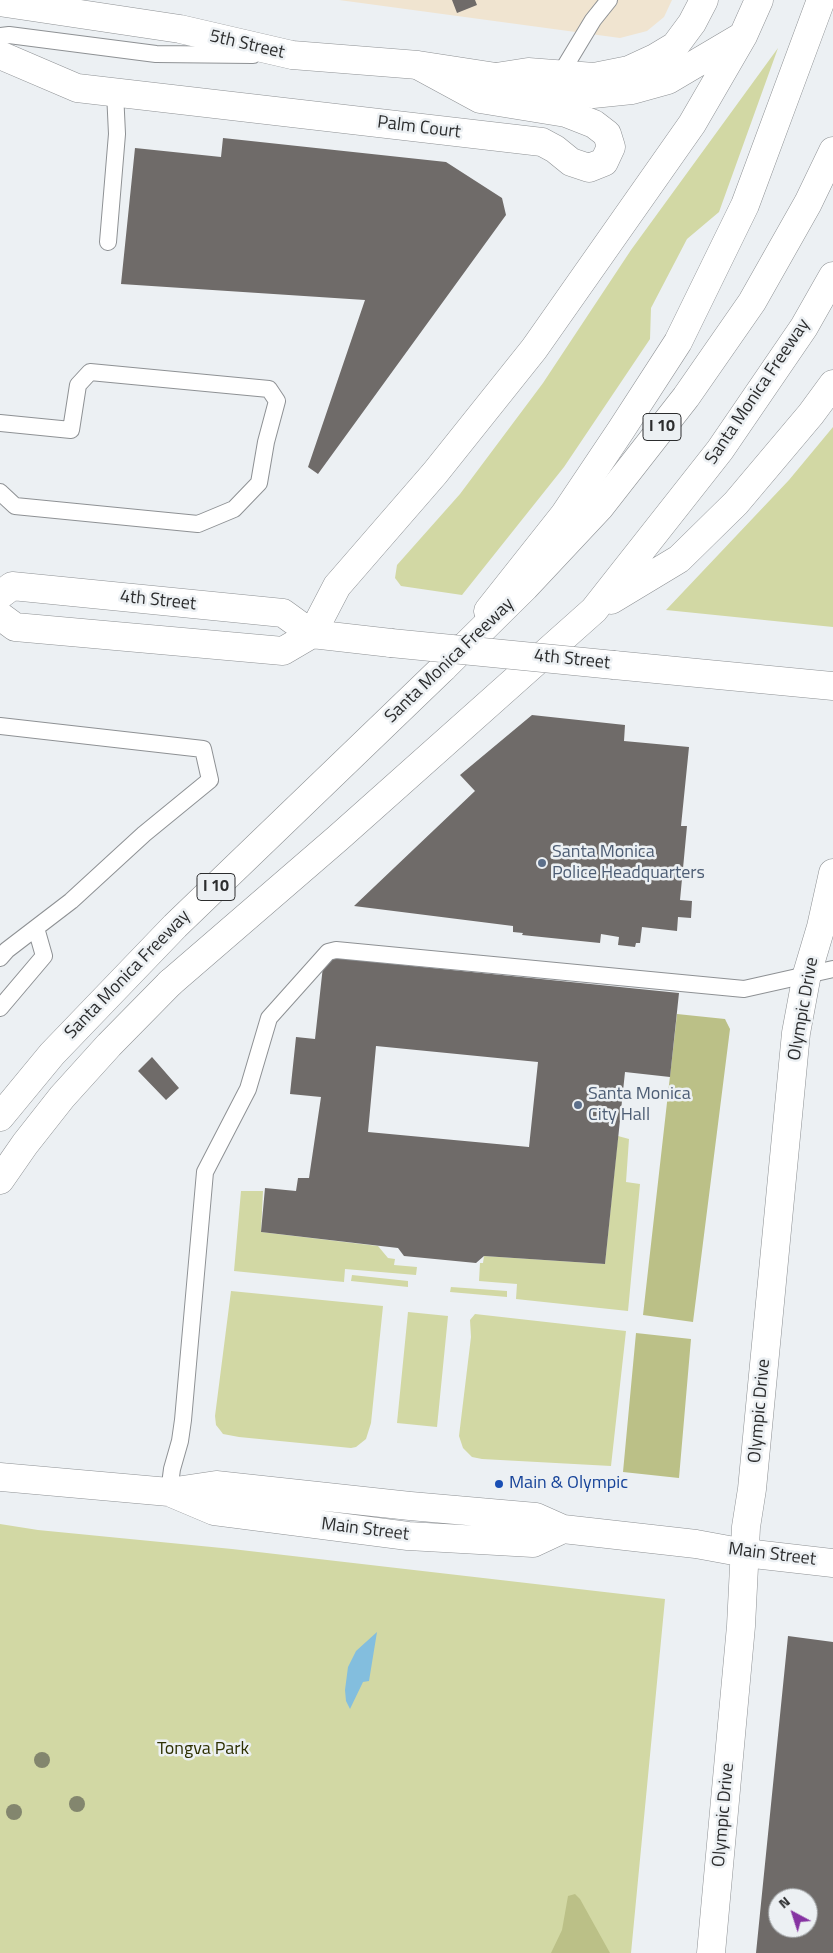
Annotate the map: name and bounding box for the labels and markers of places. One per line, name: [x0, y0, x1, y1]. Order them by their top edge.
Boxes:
place label: Santa Monica Police Headquarters: [552, 842, 705, 884]
marker: Santa Monica Police Headquarters: [536, 857, 548, 869]
place label: Santa Monica City Hall: [588, 1084, 691, 1126]
marker: Santa Monica City Hall: [572, 1099, 584, 1111]
place label: Main & Olympic: [509, 1473, 628, 1495]
marker: Main & Olympic: [493, 1478, 505, 1490]

